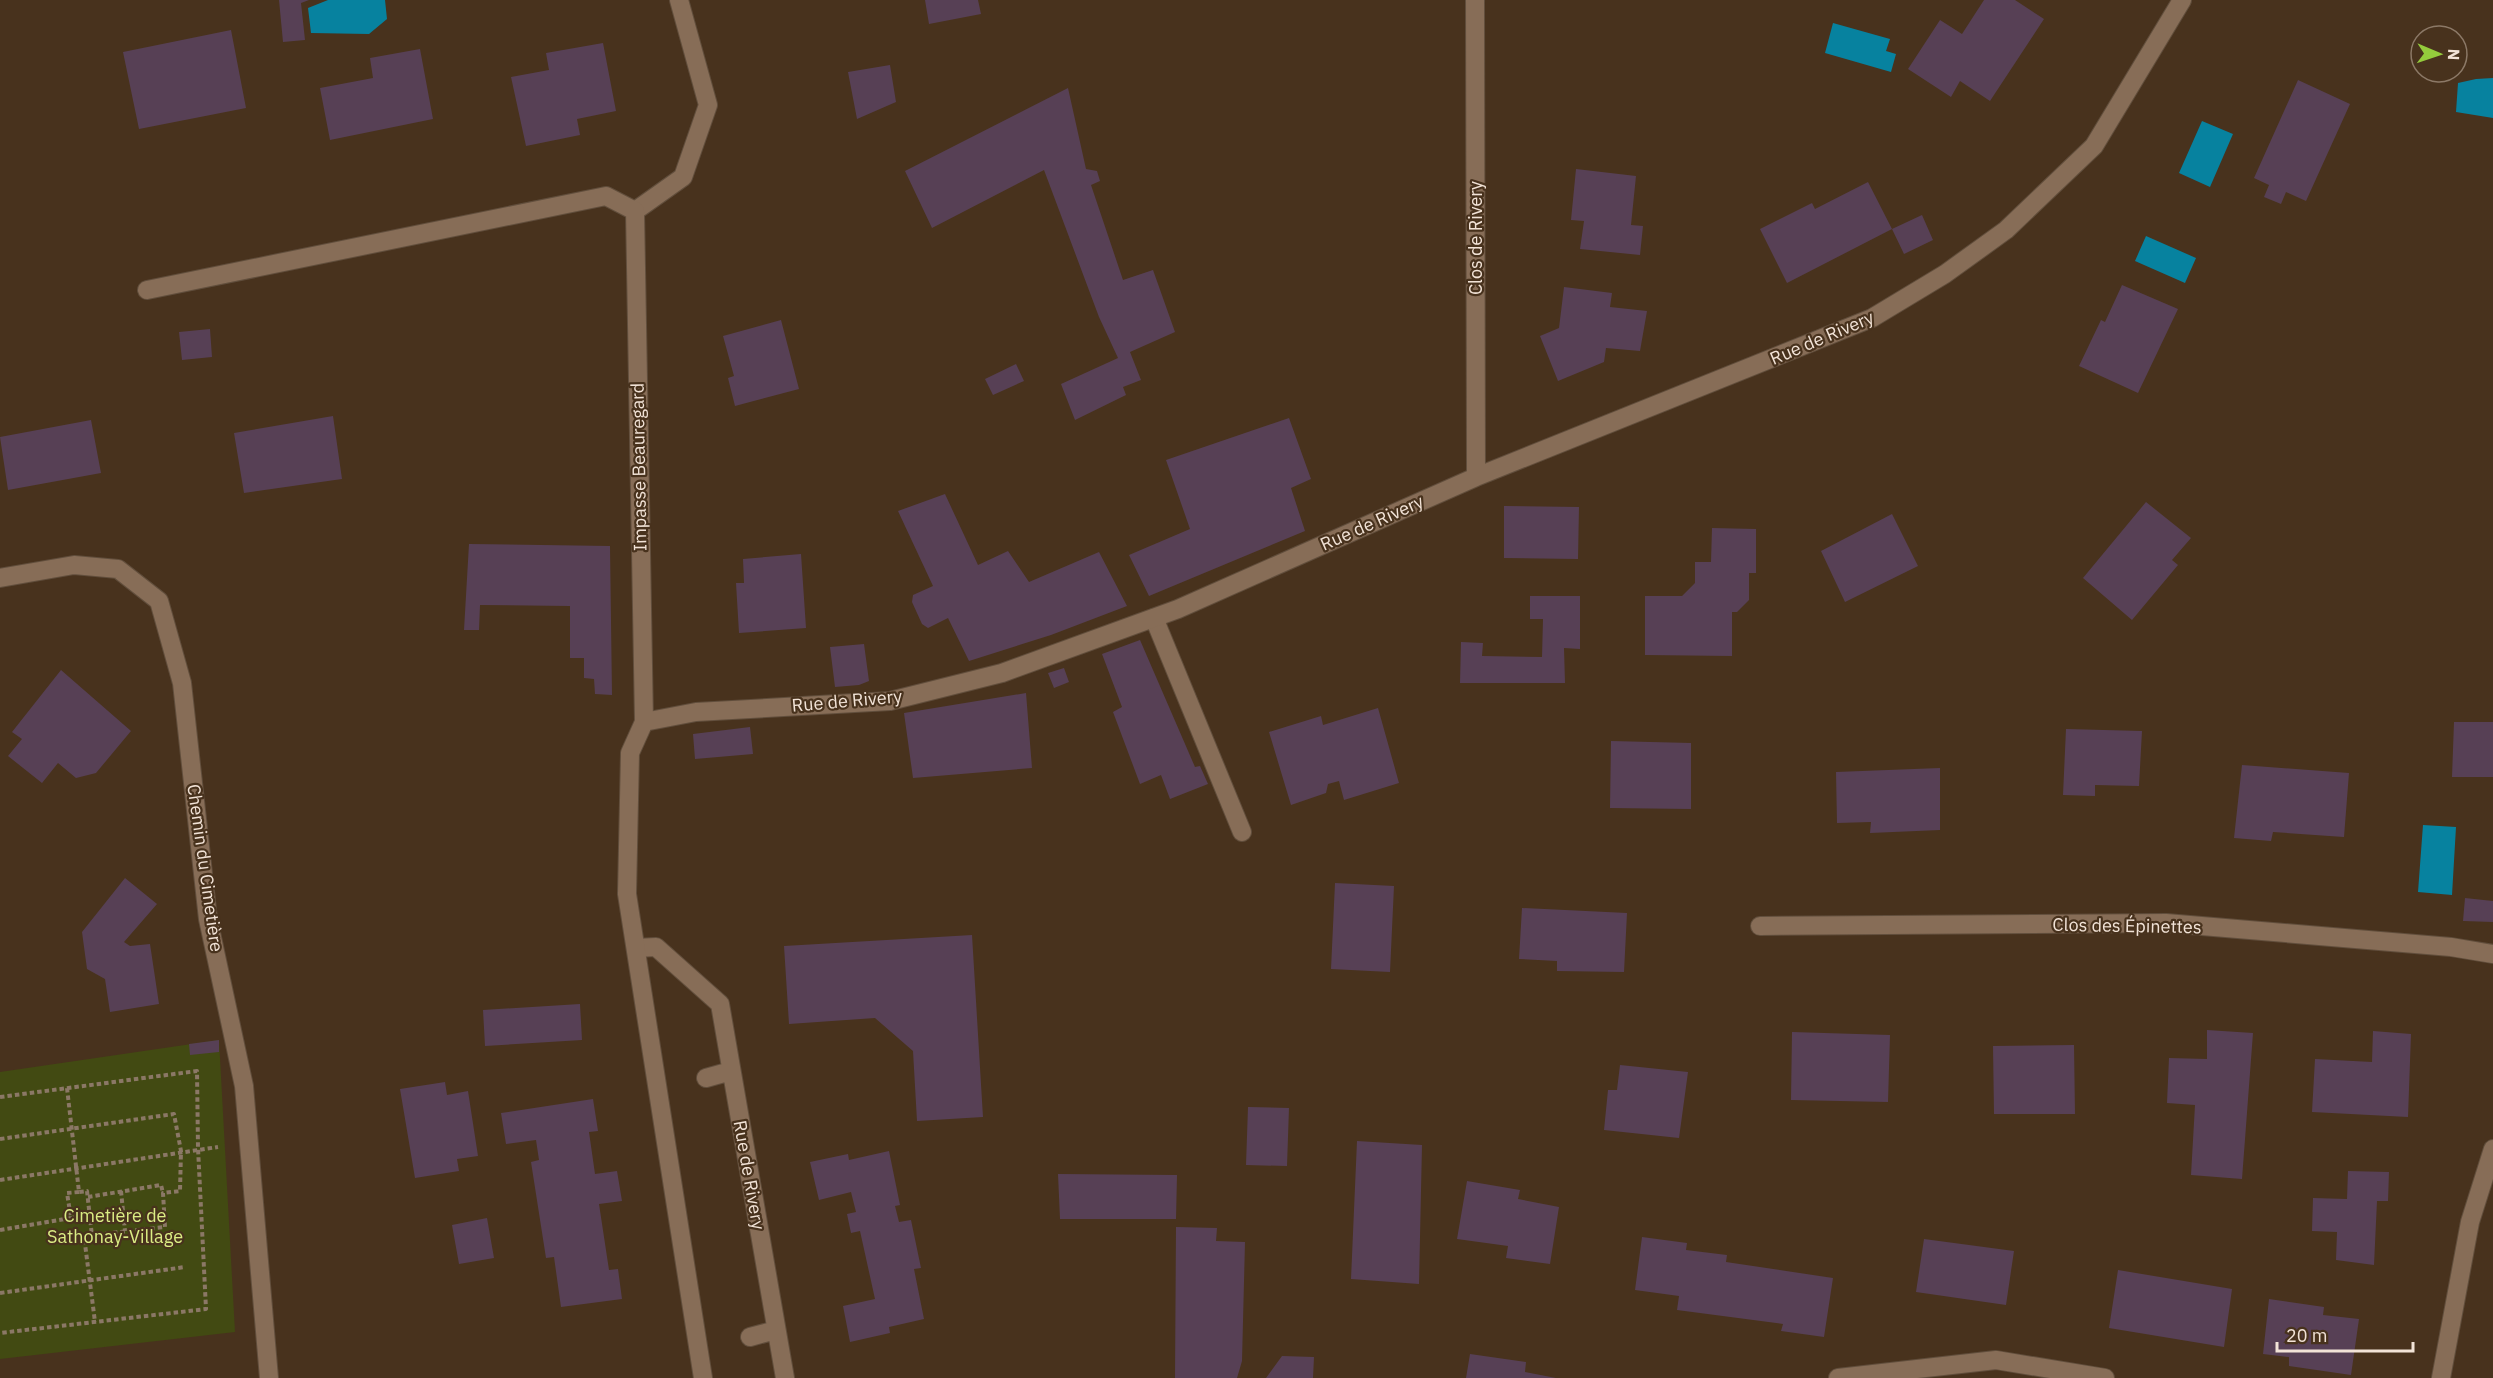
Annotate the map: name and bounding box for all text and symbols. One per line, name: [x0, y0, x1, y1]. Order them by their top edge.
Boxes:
north arrow: [2409, 24, 2469, 84]
text: N: [2444, 48, 2464, 61]
street label: Clos de Rivery: [1464, 181, 1487, 295]
street label: Rue de Rivery: [1766, 305, 1877, 370]
street label: Impasse Beauregard: [626, 383, 651, 551]
street label: Rue de Rivery: [1316, 489, 1427, 556]
street label: Rue de Rivery: [791, 684, 903, 717]
street label: Chemin du Cimetière: [182, 783, 229, 953]
street label: Clos des Épinettes: [2052, 913, 2202, 938]
street label: Rue de Rivery: [729, 1118, 770, 1231]
park label: Cimetière de Sathonay-Village: [47, 1204, 183, 1248]
scale bar: [2277, 1315, 2414, 1353]
text: 20 m: [2286, 1324, 2328, 1347]

